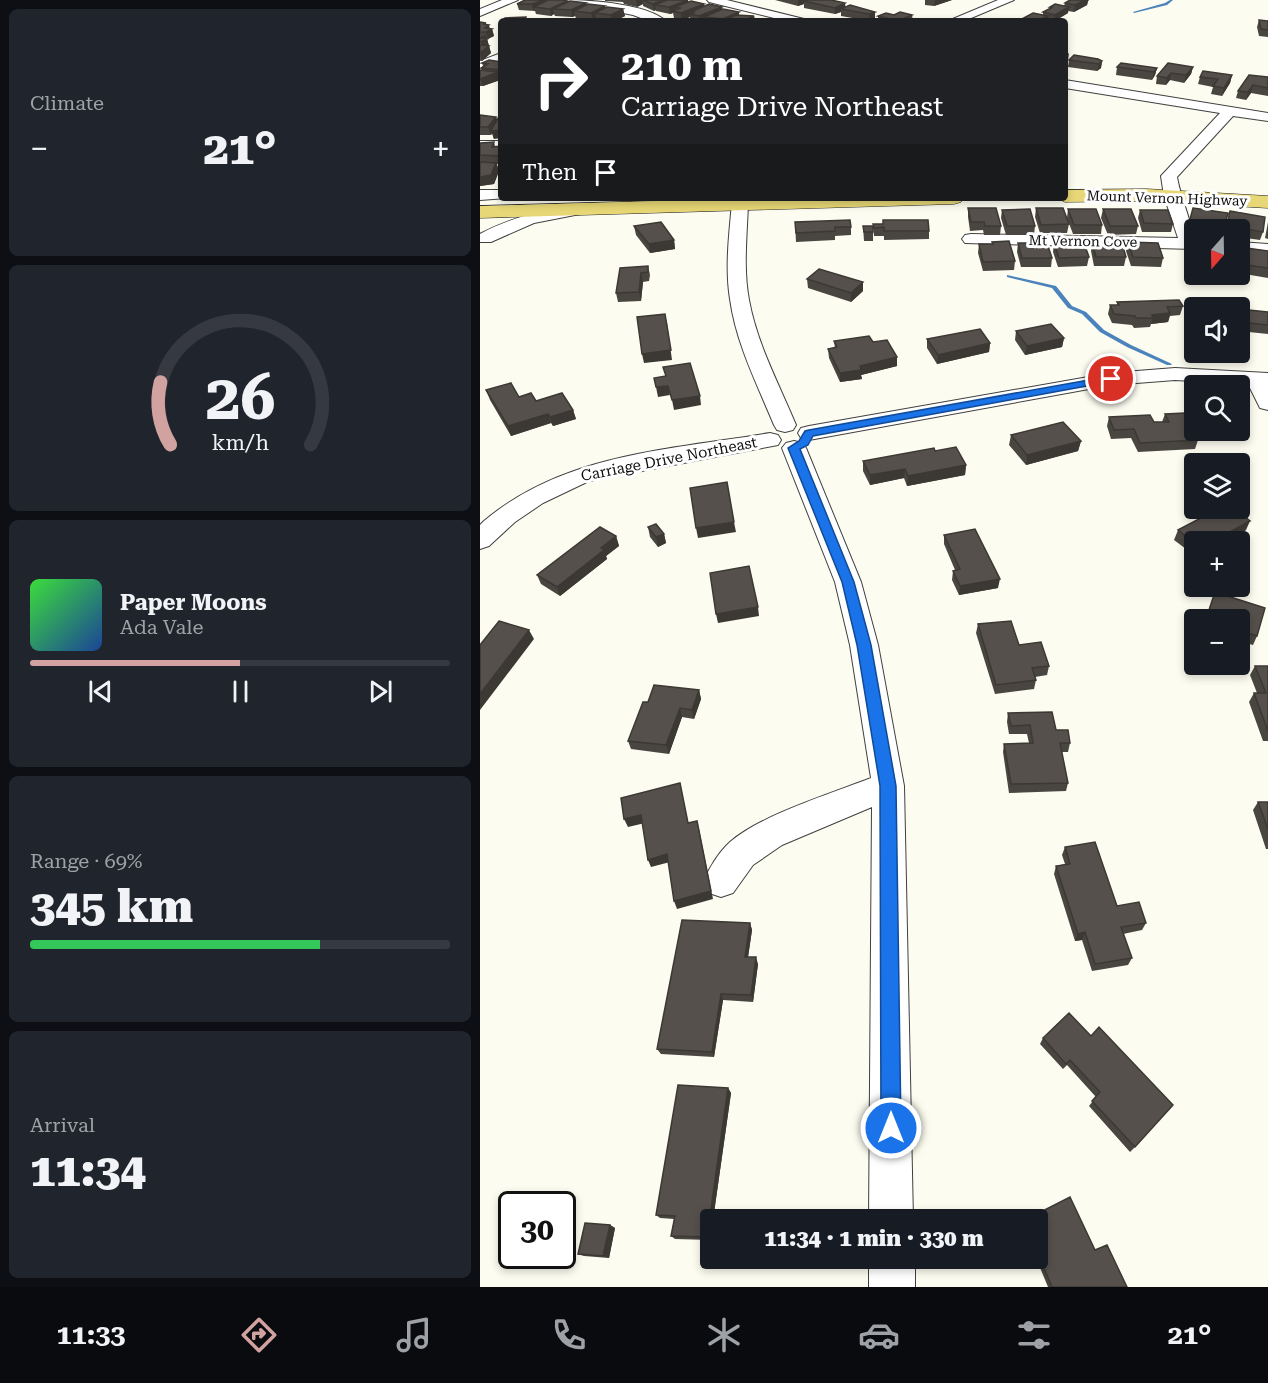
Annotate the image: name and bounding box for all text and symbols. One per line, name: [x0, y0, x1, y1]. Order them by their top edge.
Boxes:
text: 210 m: [621, 41, 743, 90]
icon: right: [522, 42, 600, 120]
text: Climate: [30, 91, 104, 115]
text: Carriage Drive Northeast: [621, 91, 943, 123]
text: 21°: [204, 122, 277, 175]
text: −: [30, 129, 48, 168]
text: +: [432, 129, 450, 168]
icon: arrive: [589, 156, 622, 189]
text: Then: [522, 160, 577, 185]
street label: Mount Vernon Highway: [1086, 187, 1248, 209]
north arrow: [1184, 219, 1250, 285]
map controls: [1184, 219, 1250, 675]
street label: Mt Vernon Cove: [1029, 232, 1138, 250]
button: sound: [1184, 297, 1250, 363]
pin: [1085, 353, 1136, 404]
text: 26: [205, 361, 275, 434]
icon: arrive: [1094, 362, 1127, 395]
button: search: [1184, 375, 1250, 441]
text: km/h: [211, 430, 269, 455]
street label: Carriage Drive Northeast: [579, 433, 759, 485]
button: layers: [1184, 453, 1250, 519]
button: +: [1184, 531, 1250, 597]
text: Paper Moons: [120, 590, 267, 615]
button: −: [1184, 609, 1250, 675]
text: Ada Vale: [120, 615, 203, 639]
icon: previous: [84, 675, 117, 708]
icon: pause: [224, 675, 257, 708]
icon: next: [364, 675, 397, 708]
text: Range · 69%: [30, 849, 142, 873]
text: 345 km: [30, 880, 193, 933]
position arrow: [859, 1096, 923, 1160]
text: Arrival: [30, 1113, 95, 1137]
text: 11:34: [30, 1144, 146, 1197]
speed limit sign: 30: [498, 1191, 576, 1269]
text: 11:34 · 1 min · 330 m: [764, 1226, 984, 1251]
icon: directions: [238, 1314, 280, 1356]
icon: music: [393, 1314, 435, 1356]
icon: phone: [548, 1314, 590, 1356]
icon: climate: [703, 1314, 745, 1356]
icon: car: [858, 1314, 900, 1356]
icon: filters: [1013, 1314, 1055, 1356]
text: 11:33: [56, 1319, 125, 1351]
text: 21°: [1168, 1319, 1212, 1351]

